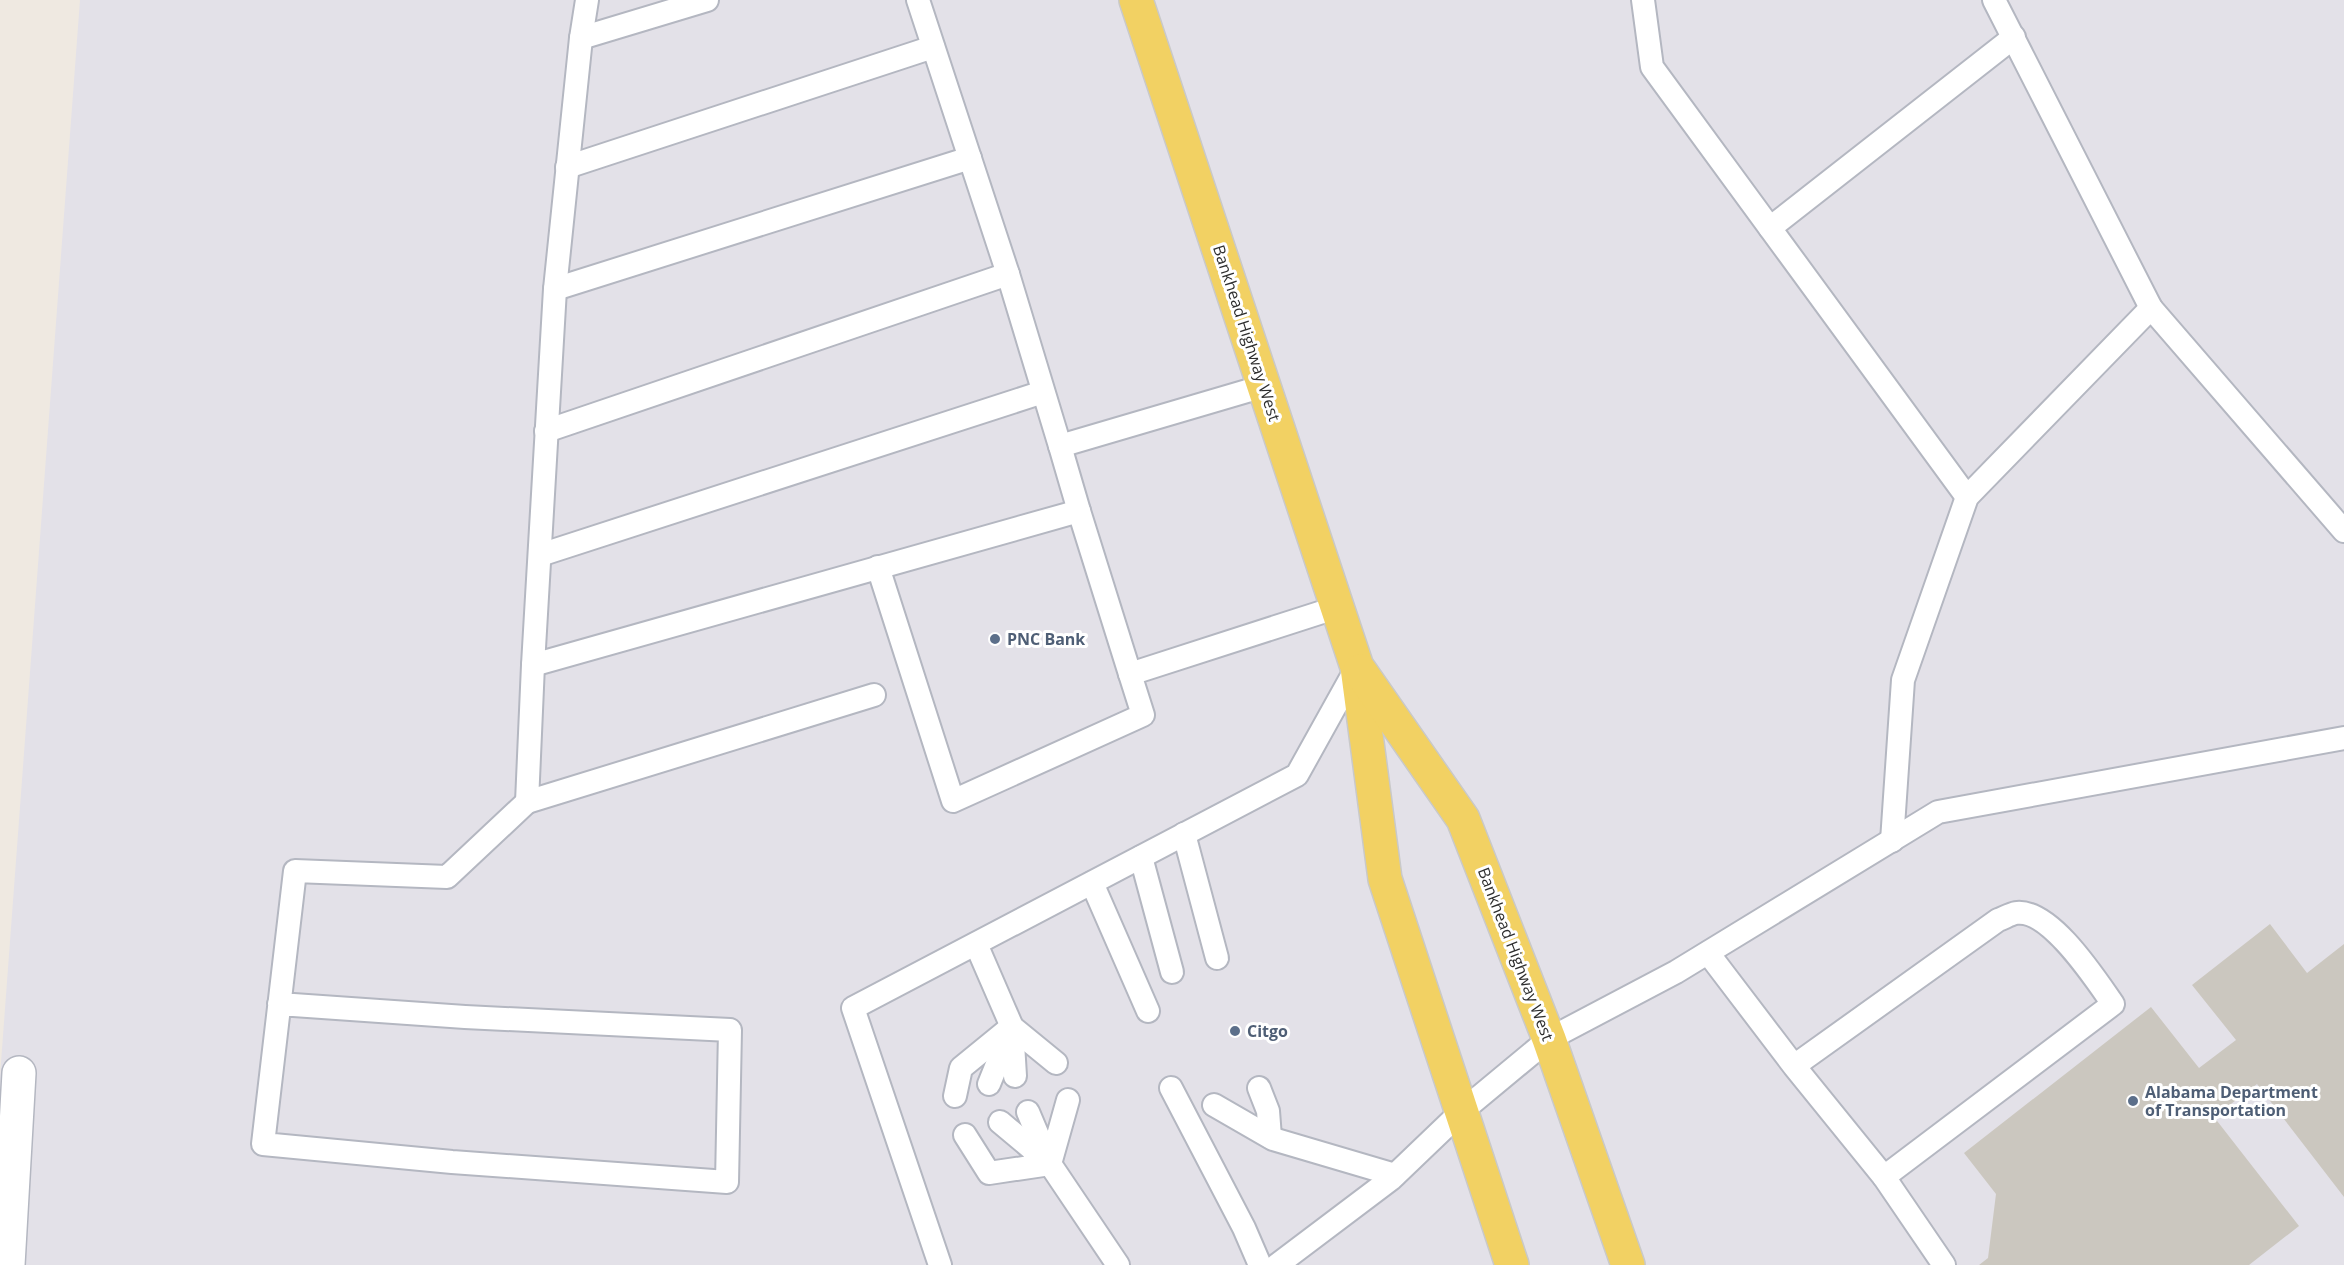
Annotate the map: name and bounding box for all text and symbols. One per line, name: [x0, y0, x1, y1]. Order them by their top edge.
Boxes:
street label: Bankhead Highway West: [1208, 242, 1286, 424]
place label: PNC Bank: [1007, 628, 1085, 650]
marker: PNC Bank: [988, 632, 1002, 646]
street label: Bankhead Highway West: [1473, 864, 1559, 1044]
place label: Citgo: [1247, 1020, 1288, 1042]
marker: Citgo: [1228, 1024, 1242, 1038]
place label: Alabama Department of Transportation: [2145, 1081, 2318, 1121]
marker: Alabama Department of Transportation: [2126, 1094, 2140, 1108]

